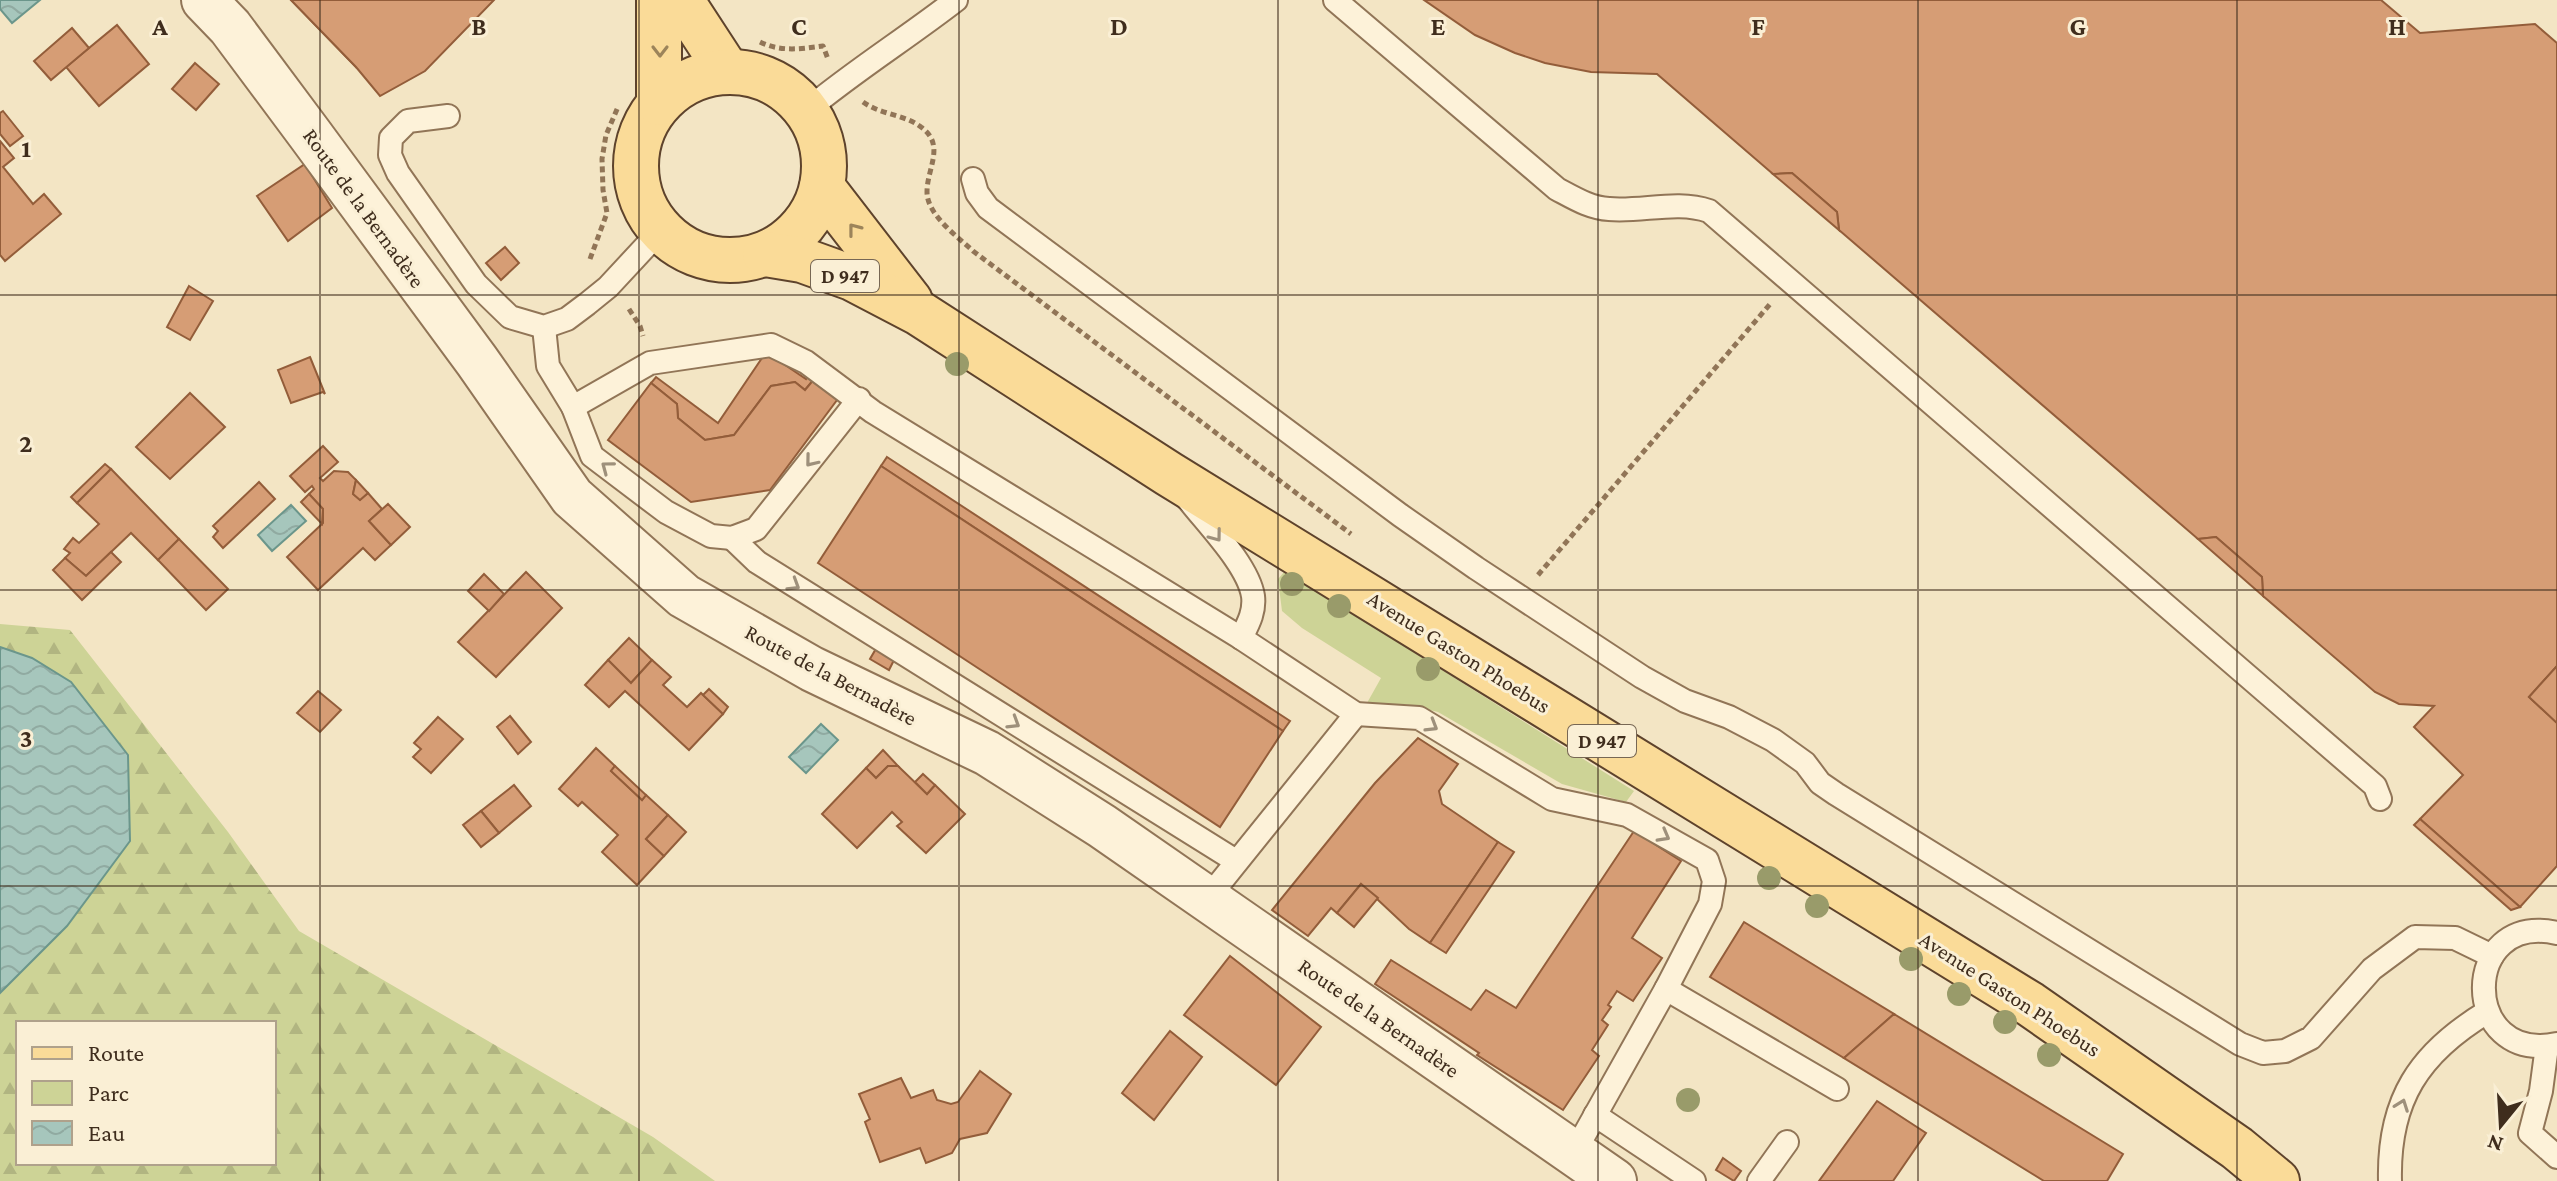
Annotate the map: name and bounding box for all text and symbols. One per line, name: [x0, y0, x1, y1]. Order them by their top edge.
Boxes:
text: A: [151, 12, 168, 41]
text: B: [471, 12, 487, 41]
text: C: [791, 12, 807, 41]
text: D: [1110, 12, 1128, 41]
text: E: [1431, 12, 1446, 41]
text: F: [1751, 12, 1765, 41]
text: G: [2070, 12, 2086, 41]
text: H: [2388, 12, 2406, 41]
one-way arrow: [651, 45, 668, 58]
street label: Route de la Bernadère: [298, 124, 430, 292]
text: 1: [21, 134, 31, 163]
one-way arrow: [850, 223, 864, 238]
road number: D 947: [811, 260, 879, 292]
text: 2: [19, 429, 33, 458]
one-way arrow: [806, 451, 821, 466]
one-way arrow: [601, 463, 615, 477]
one-way arrow: [1207, 527, 1221, 542]
one-way arrow: [785, 575, 799, 590]
street label: Avenue Gaston Phoebus: [1363, 586, 1555, 718]
street label: Route de la Bernadère: [741, 619, 921, 731]
one-way arrow: [1005, 713, 1020, 728]
one-way arrow: [1423, 716, 1438, 732]
text: 3: [20, 724, 32, 753]
road number: D 947: [1568, 725, 1636, 757]
one-way arrow: [1656, 826, 1670, 842]
street label: Avenue Gaston Phoebus: [1915, 926, 2105, 1062]
street label: Route de la Bernadère: [1294, 953, 1464, 1083]
legend: [16, 1021, 276, 1165]
text: Route: [88, 1039, 144, 1066]
text: Parc: [88, 1079, 129, 1106]
north arrow: [2461, 1085, 2541, 1165]
one-way arrow: [2392, 1098, 2408, 1112]
text: Eau: [88, 1119, 125, 1146]
text: N: [2484, 1129, 2506, 1158]

